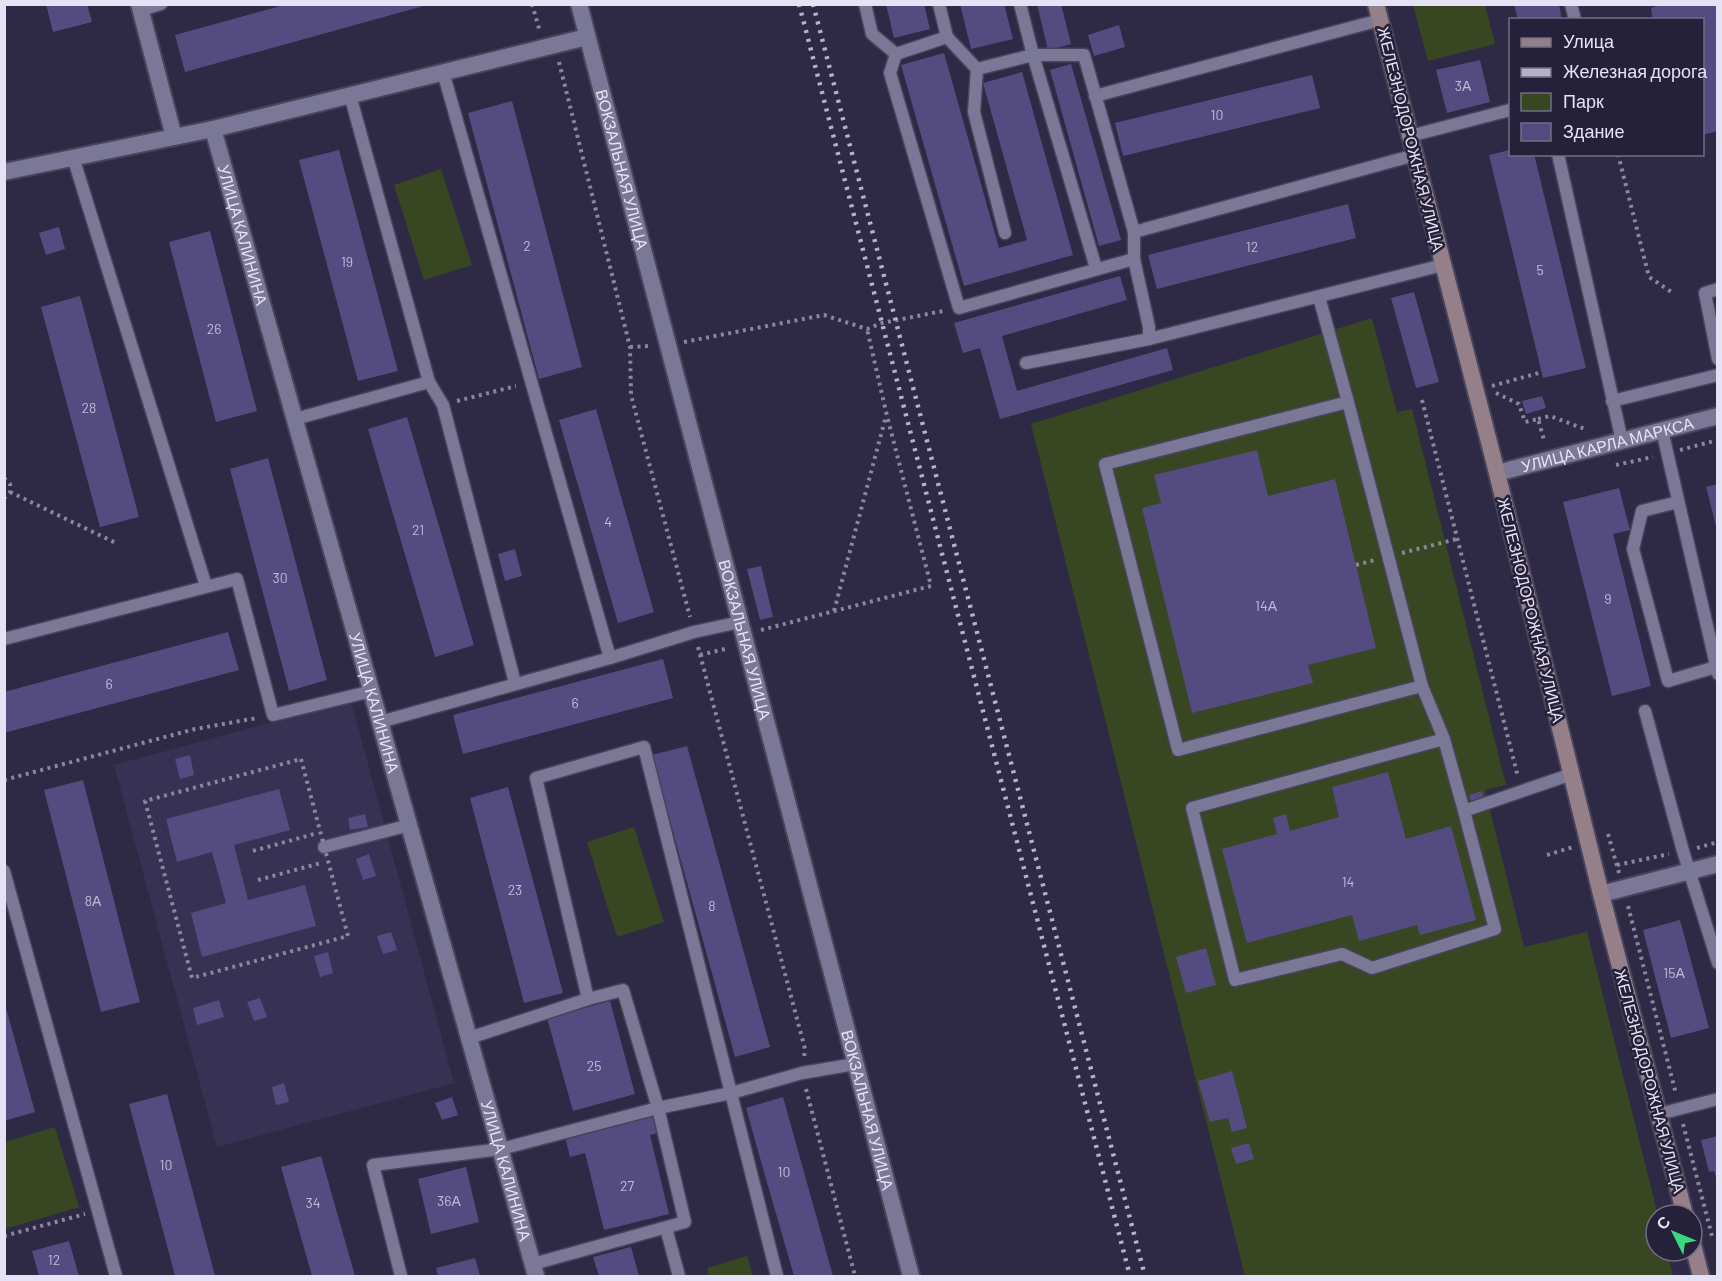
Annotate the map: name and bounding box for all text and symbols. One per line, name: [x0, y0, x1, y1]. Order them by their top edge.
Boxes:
legend: [1509, 18, 1704, 156]
street label: ЖЕЛЕЗНОДОРОЖНАЯ УЛИЦА: [1374, 24, 1449, 254]
text: Улица: [1563, 30, 1615, 52]
text: Железная дорога: [1563, 60, 1708, 82]
house number: 3А: [1455, 77, 1472, 94]
street label: ВОКЗАЛЬНАЯ УЛИЦА: [593, 87, 653, 252]
text: Парк: [1563, 90, 1604, 112]
house number: 10: [1211, 106, 1223, 123]
text: Здание: [1563, 120, 1624, 142]
street label: УЛИЦА КАЛИНИНА: [214, 162, 272, 307]
house number: 2: [523, 237, 531, 254]
house number: 12: [1246, 238, 1258, 255]
house number: 19: [341, 253, 353, 270]
house number: 5: [1536, 261, 1544, 278]
house number: 26: [207, 320, 221, 337]
house number: 28: [82, 399, 96, 416]
street label: УЛИЦА КАРЛА МАРКСА: [1519, 413, 1696, 475]
street label: ЖЕЛЕЗНОДОРОЖНАЯ УЛИЦА: [1494, 495, 1569, 725]
house number: 4: [604, 513, 612, 530]
house number: 21: [412, 521, 424, 538]
street label: ВОКЗАЛЬНАЯ УЛИЦА: [715, 558, 775, 722]
house number: 30: [272, 569, 288, 586]
house number: 9: [1604, 590, 1612, 607]
house number: 14А: [1255, 597, 1278, 614]
street label: УЛИЦА КАЛИНИНА: [346, 630, 404, 775]
house number: 6: [105, 675, 113, 692]
house number: 6: [571, 694, 579, 711]
house number: 14: [1342, 873, 1354, 890]
house number: 23: [508, 881, 522, 898]
house number: 8А: [85, 892, 102, 909]
house number: 8: [708, 897, 716, 914]
house number: 15А: [1663, 964, 1685, 981]
street label: ЖЕЛЕЗНОДОРОЖНАЯ УЛИЦА: [1611, 967, 1690, 1195]
street label: ВОКЗАЛЬНАЯ УЛИЦА: [838, 1028, 898, 1192]
house number: 25: [587, 1057, 601, 1074]
street label: УЛИЦА КАЛИНИНА: [478, 1098, 536, 1243]
house number: 10: [160, 1156, 172, 1173]
house number: 10: [778, 1163, 790, 1180]
house number: 27: [620, 1177, 634, 1194]
house number: 36А: [437, 1192, 462, 1209]
house number: 34: [306, 1194, 320, 1211]
north arrow: [1644, 1203, 1704, 1263]
text: С: [1652, 1211, 1674, 1233]
house number: 12: [48, 1251, 60, 1268]

